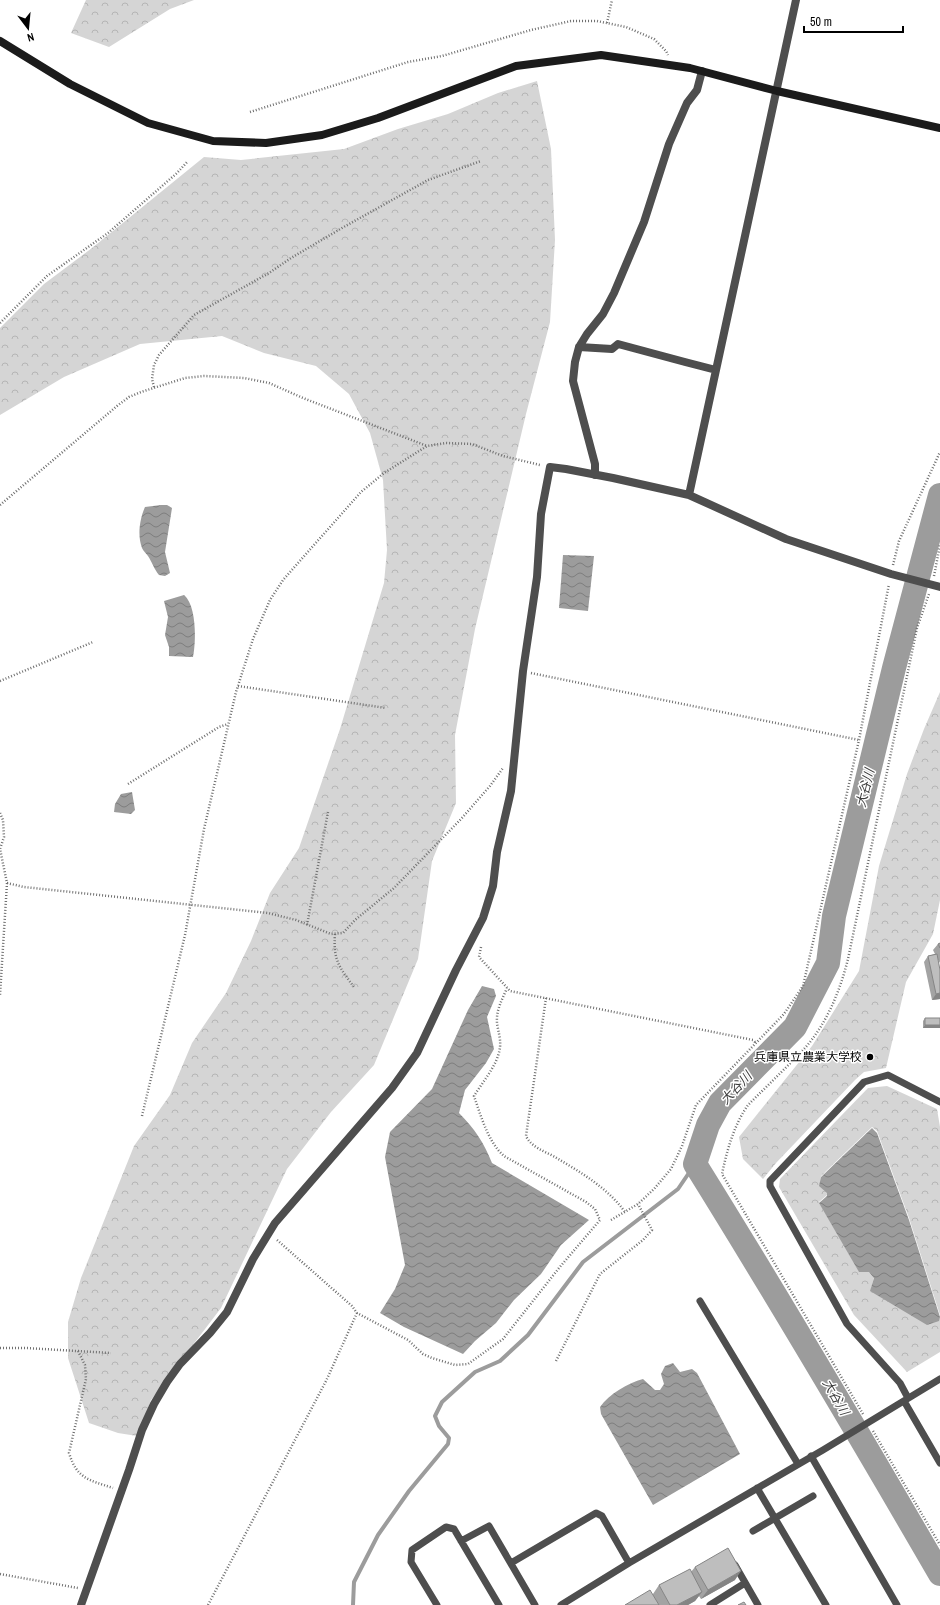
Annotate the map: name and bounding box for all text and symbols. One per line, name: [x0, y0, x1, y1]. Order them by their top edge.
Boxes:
north arrow: [8, 8, 48, 48]
scale bar: [804, 8, 903, 34]
text: 50 m: [810, 14, 832, 30]
text: N: [26, 30, 36, 45]
water label: 大谷川: [852, 765, 878, 809]
place label: 兵庫県立農業大学校: [754, 1049, 862, 1065]
marker: 兵庫県立農業大学校: [865, 1052, 875, 1062]
water label: 大谷川: [716, 1066, 757, 1108]
water label: 大谷川: [819, 1376, 854, 1420]

